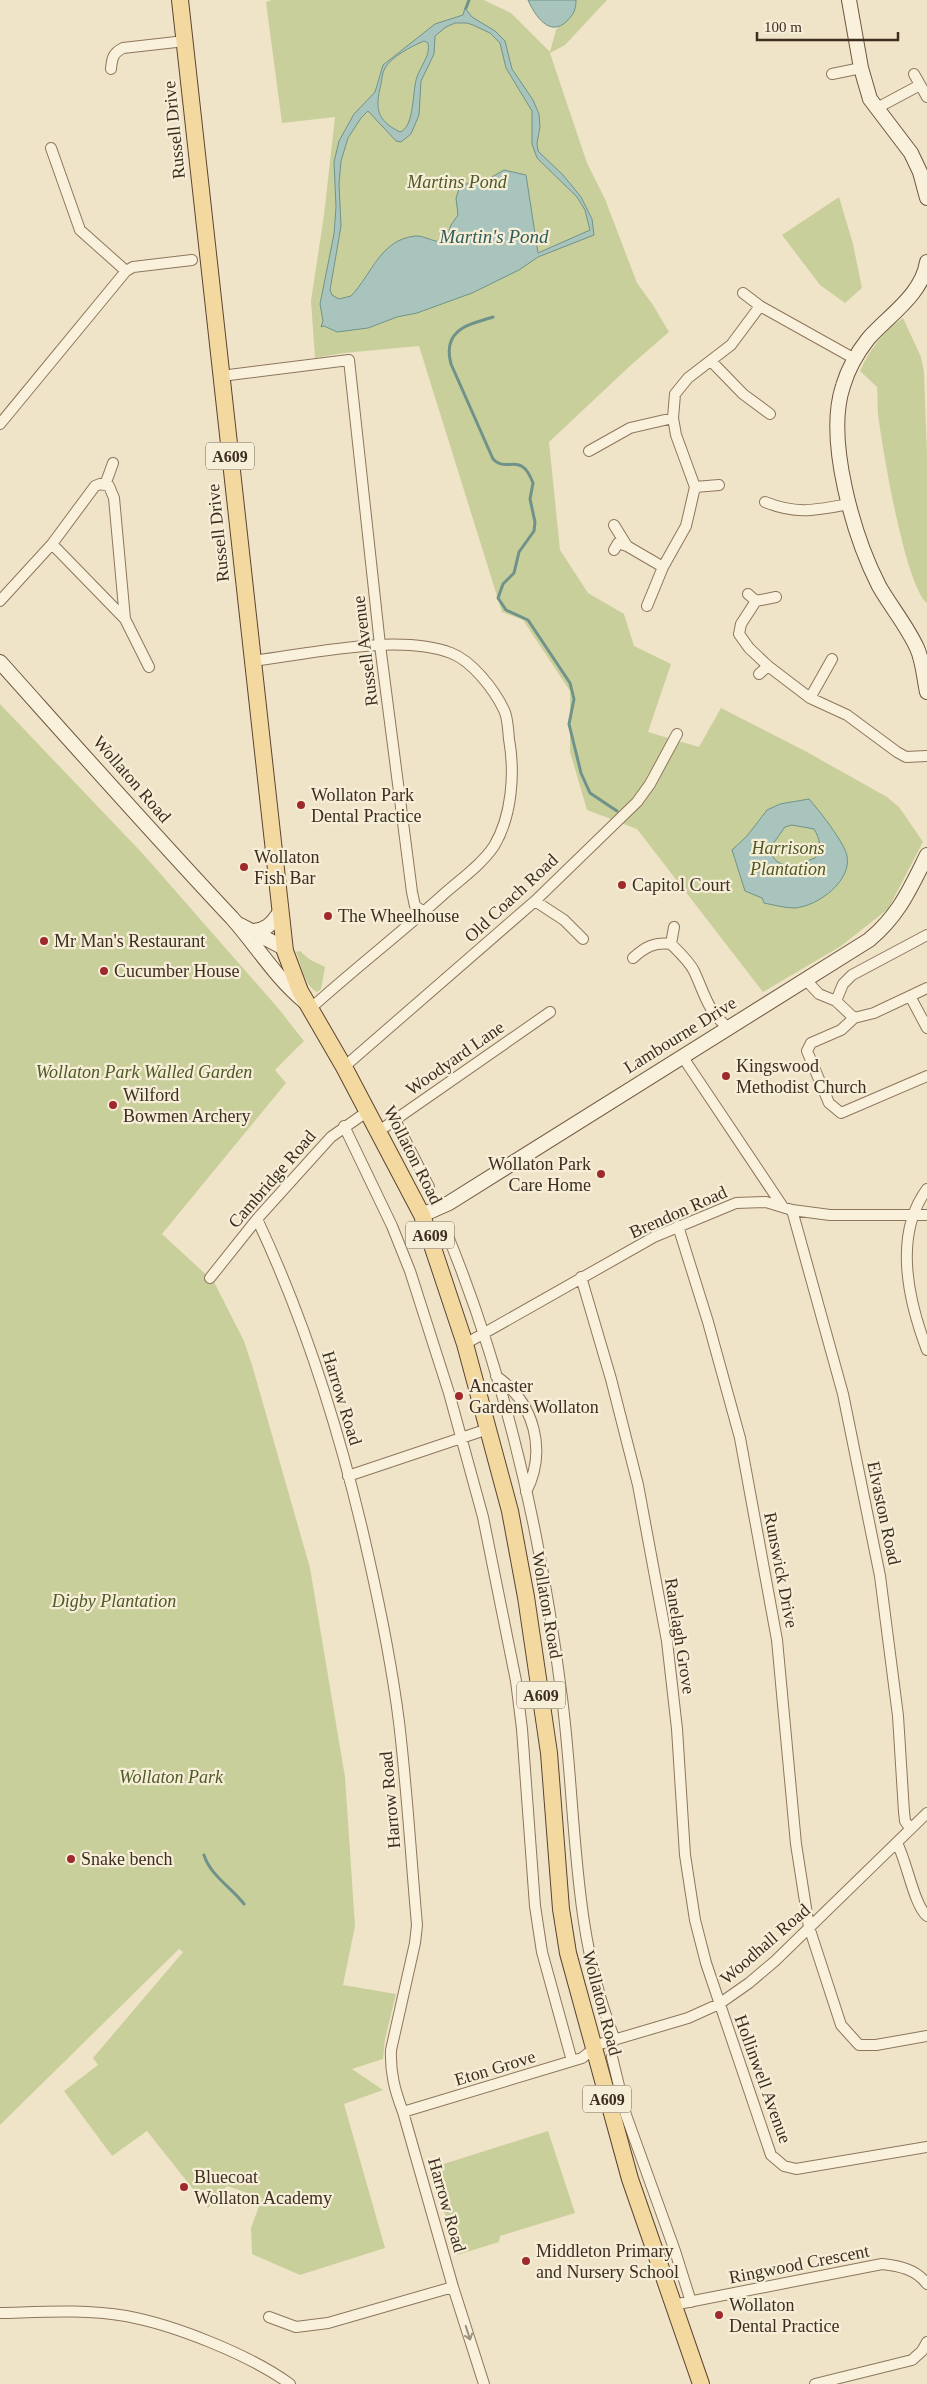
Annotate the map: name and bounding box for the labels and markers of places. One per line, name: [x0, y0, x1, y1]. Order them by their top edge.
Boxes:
place label: Wollaton Park Dental Practice: [311, 785, 421, 826]
marker: Wollaton Park Dental Practice: [295, 799, 307, 811]
place label: Wollaton Fish Bar: [254, 847, 320, 888]
marker: Wollaton Fish Bar: [238, 861, 250, 873]
place label: Capitol Court: [632, 875, 731, 895]
marker: Capitol Court: [616, 879, 628, 891]
place label: The Wheelhouse: [338, 906, 459, 926]
marker: The Wheelhouse: [322, 910, 334, 922]
place label: Mr Man's Restaurant: [54, 931, 205, 951]
marker: Mr Man's Restaurant: [38, 935, 50, 947]
place label: Cucumber House: [114, 961, 239, 981]
marker: Cucumber House: [98, 965, 110, 977]
place label: Kingswood Methodist Church: [736, 1056, 867, 1097]
marker: Kingswood Methodist Church: [720, 1070, 732, 1082]
place label: Wilford Bowmen Archery: [123, 1085, 250, 1126]
marker: Wilford Bowmen Archery: [107, 1099, 119, 1111]
place label: Wollaton Park Care Home: [488, 1154, 591, 1195]
marker: Wollaton Park Care Home: [595, 1168, 607, 1180]
place label: Ancaster Gardens Wollaton: [469, 1376, 599, 1417]
marker: Ancaster Gardens Wollaton: [453, 1390, 465, 1402]
place label: Snake bench: [81, 1849, 172, 1869]
marker: Snake bench: [65, 1853, 77, 1865]
place label: Bluecoat Wollaton Academy: [194, 2167, 332, 2208]
marker: Bluecoat Wollaton Academy: [178, 2181, 190, 2193]
place label: Middleton Primary and Nursery School: [536, 2241, 679, 2282]
marker: Middleton Primary and Nursery School: [520, 2255, 532, 2267]
place label: Wollaton Dental Practice: [729, 2295, 839, 2336]
marker: Wollaton Dental Practice: [713, 2309, 725, 2321]

